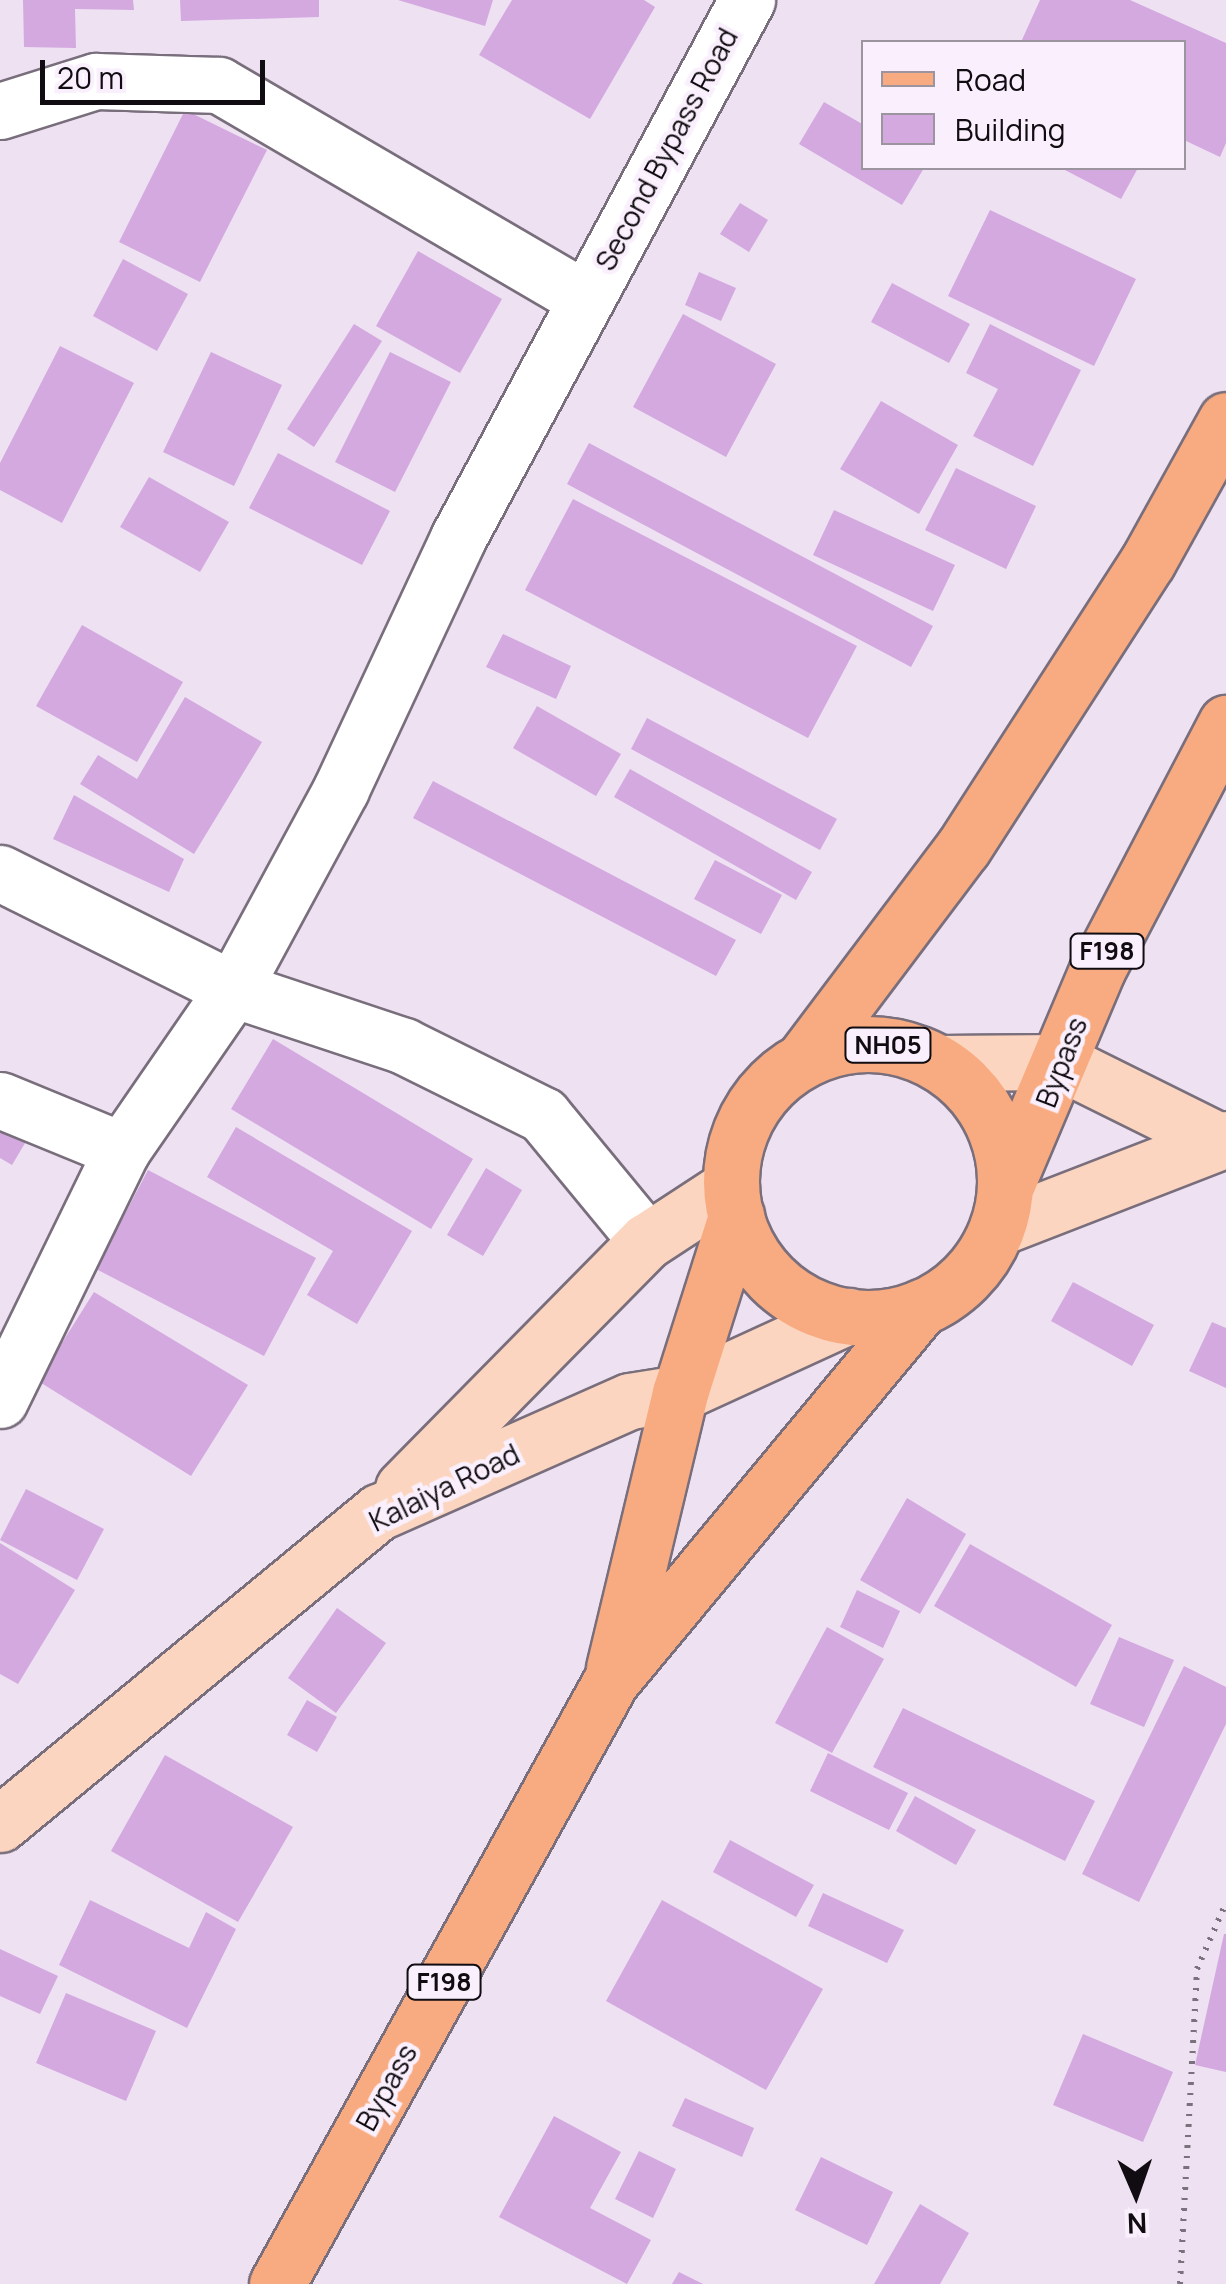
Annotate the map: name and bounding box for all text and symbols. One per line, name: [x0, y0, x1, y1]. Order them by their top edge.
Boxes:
street label: Second Bypass Road: [588, 22, 744, 276]
scale bar: [45, 40, 270, 102]
legend: [861, 40, 1186, 170]
text: 20 m: [57, 57, 124, 98]
text: Road: [955, 59, 1026, 100]
text: Building: [955, 109, 1066, 150]
road number: F198: [1070, 931, 1144, 971]
street label: Bypass: [1029, 1012, 1093, 1112]
road number: NH05: [843, 1025, 933, 1065]
street label: Kalaiya Road: [364, 1436, 524, 1538]
road number: F198: [406, 1962, 482, 2002]
street label: Bypass: [349, 2038, 423, 2136]
north arrow: [1086, 2144, 1186, 2244]
text: N: [1126, 2205, 1148, 2243]

